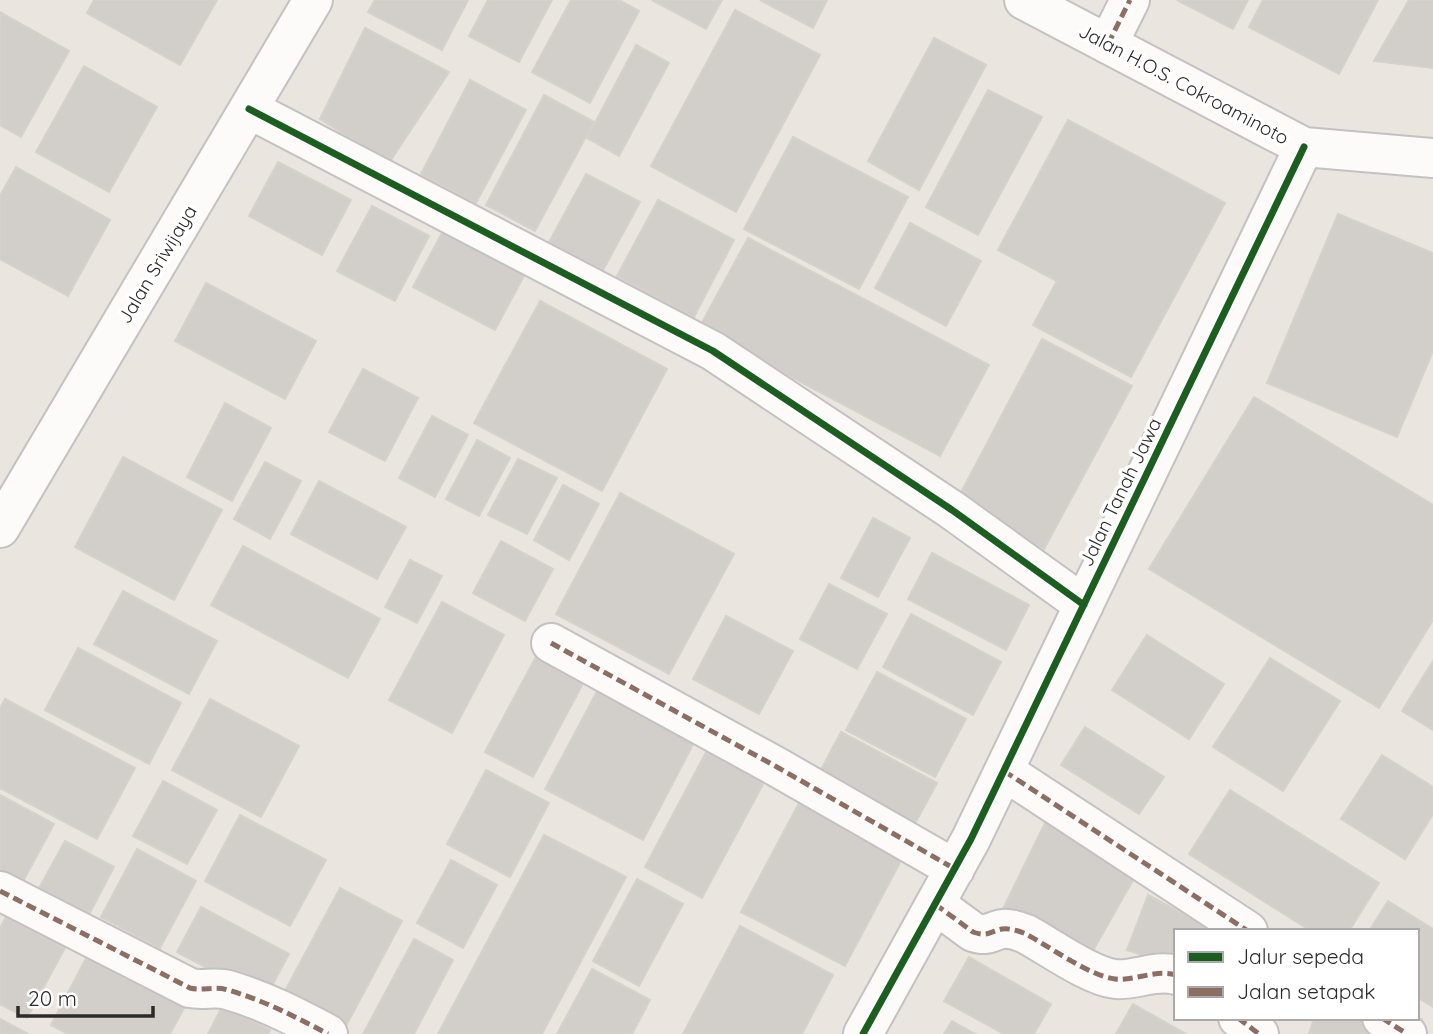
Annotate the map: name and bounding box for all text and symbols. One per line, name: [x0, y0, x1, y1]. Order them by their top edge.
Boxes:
street label: Jalan H.O.S. Cokroaminoto: [1075, 18, 1293, 150]
street label: Jalan Sriwijaya: [112, 200, 202, 328]
street label: Jalan Tanah Jawa: [1074, 414, 1166, 570]
legend: [1174, 929, 1419, 1020]
text: Jalur sepeda: [1237, 943, 1364, 969]
scale bar: [18, 974, 152, 1018]
text: Jalan setapak: [1237, 978, 1375, 1004]
text: 20 m: [28, 985, 77, 1011]

